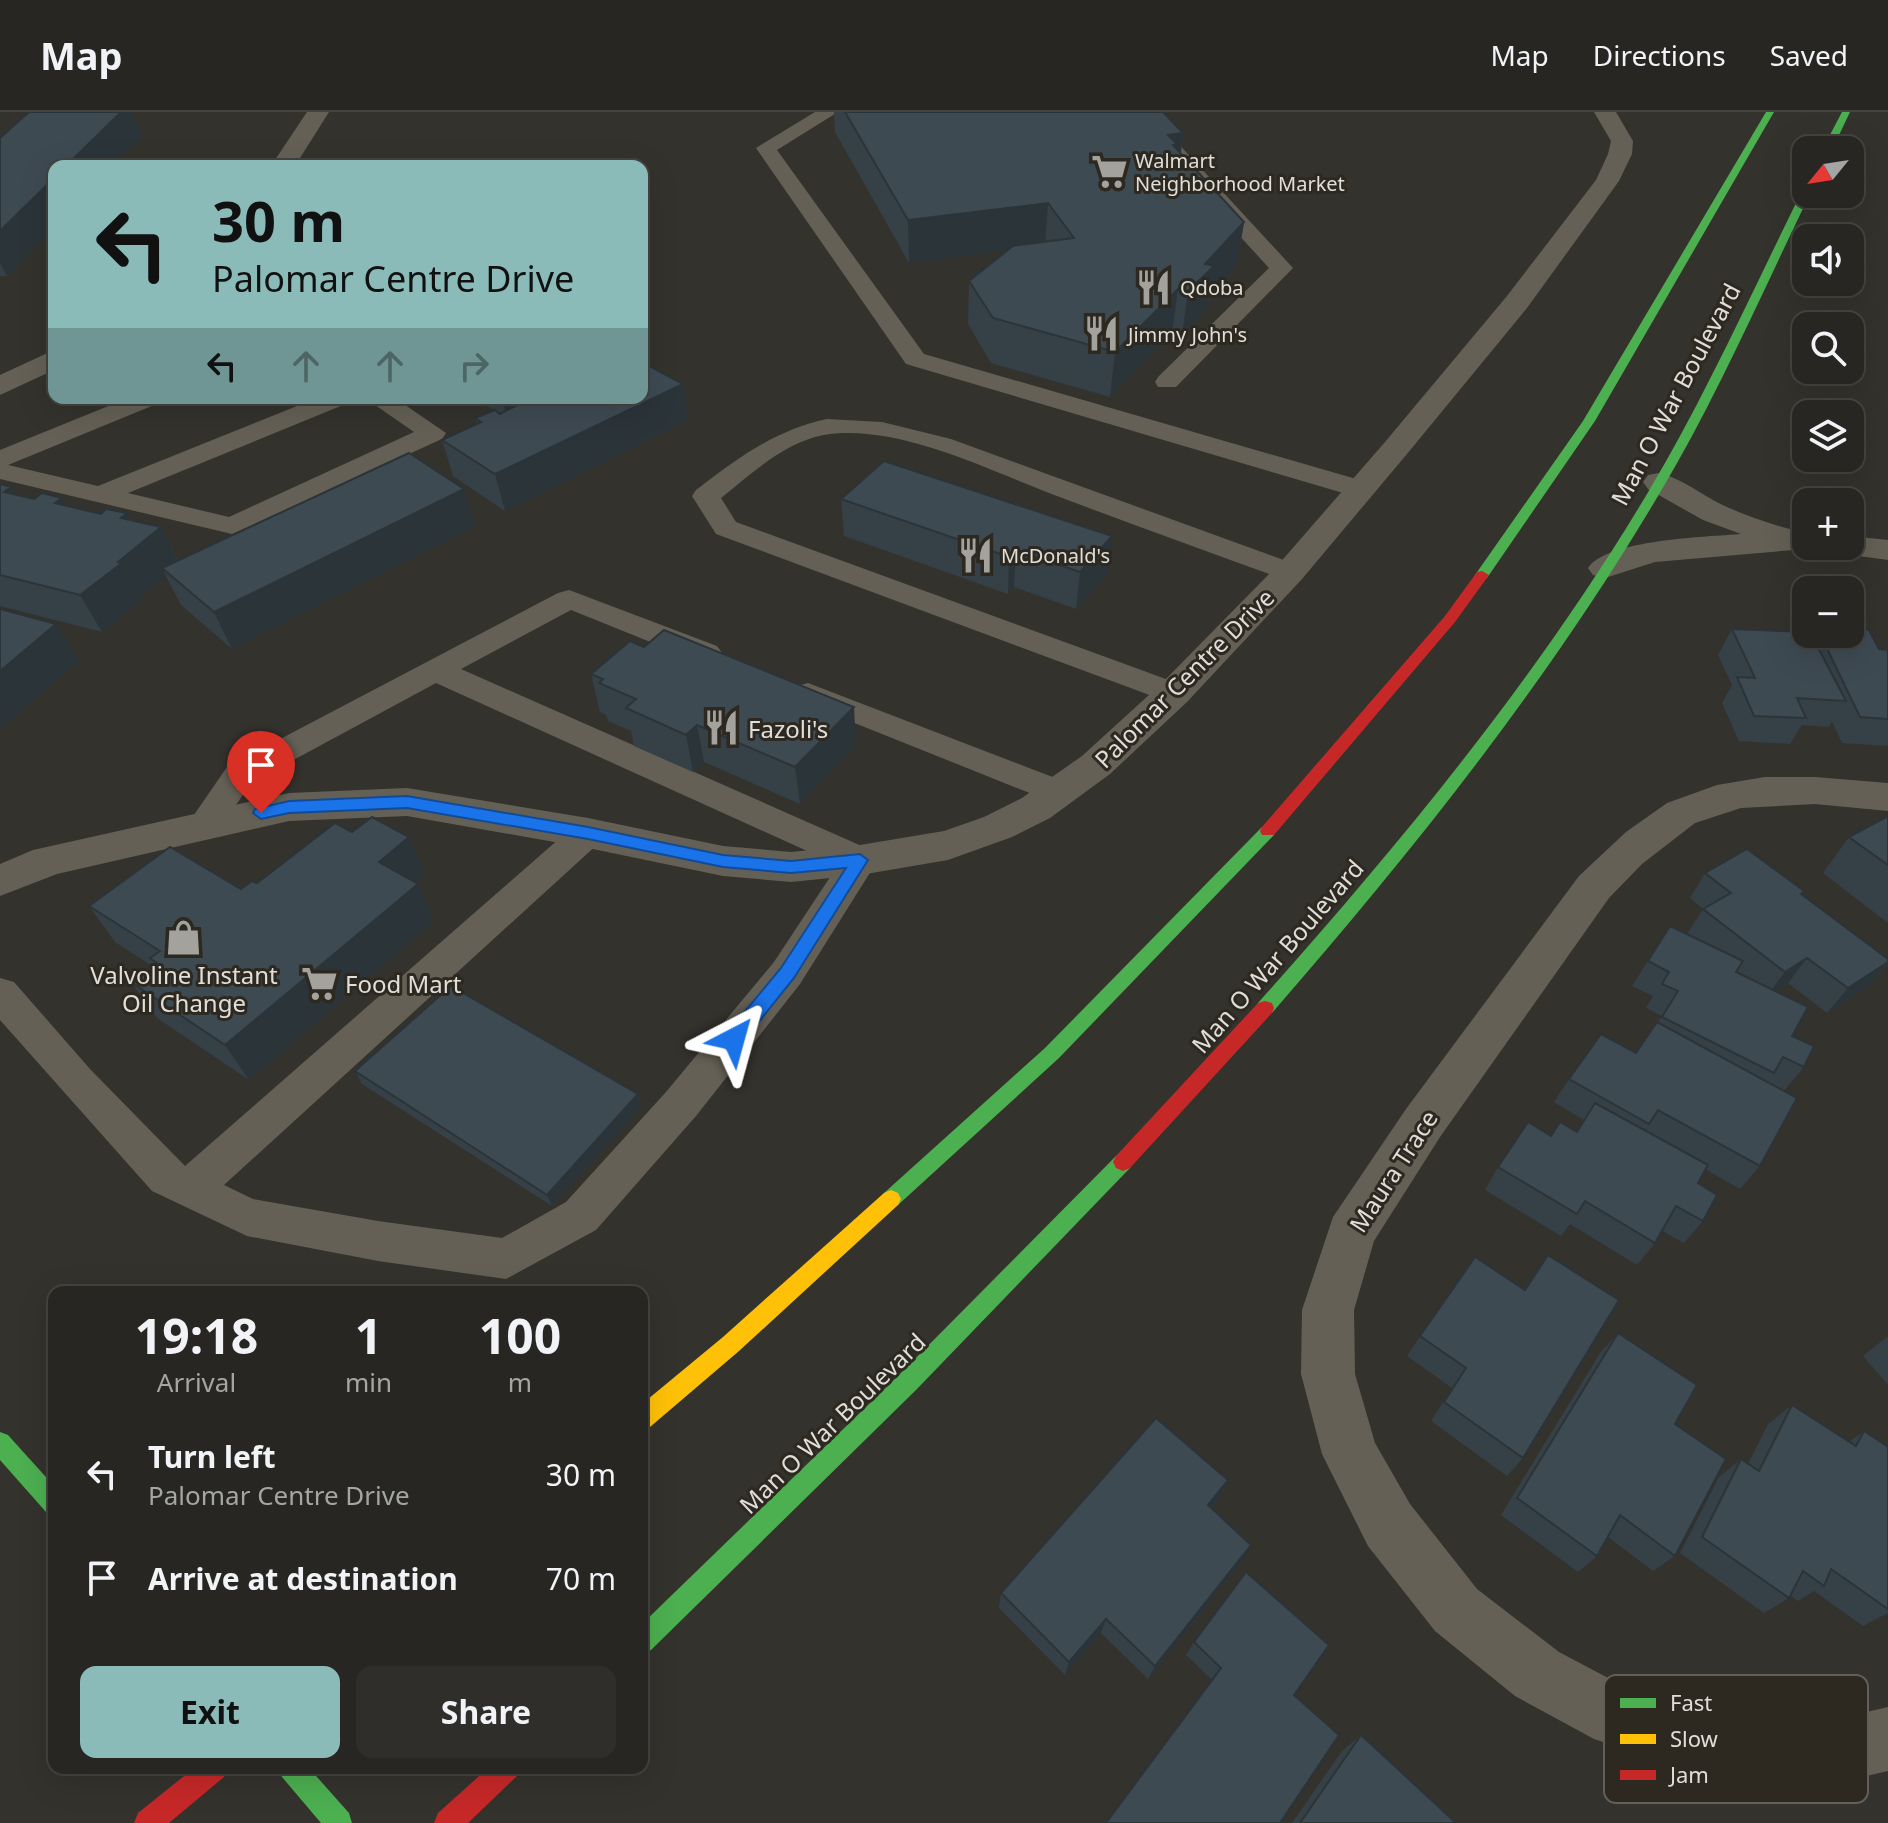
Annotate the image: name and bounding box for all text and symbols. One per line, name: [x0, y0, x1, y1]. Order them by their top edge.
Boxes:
text: Map: [40, 29, 123, 81]
text: Map: [1490, 36, 1549, 74]
text: Directions: [1593, 36, 1726, 74]
text: Saved: [1770, 36, 1848, 74]
north arrow: [1792, 136, 1864, 208]
map controls: [1792, 136, 1864, 648]
place label: Walmart Neighborhood Market: [1135, 147, 1345, 197]
supermarket icon: Walmart Neighborhood Market: [1090, 153, 1128, 191]
text: 30 m: [212, 182, 345, 258]
icon: left: [80, 192, 184, 296]
button: sound: [1792, 224, 1864, 296]
text: Palomar Centre Drive: [212, 254, 574, 303]
restaurant icon: Qdoba: [1135, 268, 1173, 306]
place label: Qdoba: [1180, 274, 1244, 301]
street label: Man O War Boulevard: [1602, 277, 1748, 511]
button: search: [1792, 312, 1864, 384]
restaurant icon: Jimmy John's: [1083, 315, 1121, 353]
place label: Jimmy John's: [1126, 321, 1247, 348]
icon: left: [200, 344, 244, 388]
icon: ahead: [284, 344, 328, 388]
icon: ahead: [368, 344, 412, 388]
icon: right: [452, 344, 496, 388]
button: layers: [1792, 400, 1864, 472]
button: +: [1792, 488, 1864, 560]
restaurant icon: McDonald's: [956, 536, 994, 574]
place label: McDonald's: [1001, 542, 1110, 569]
button: −: [1792, 576, 1864, 648]
street label: Palomar Centre Drive: [1087, 581, 1281, 775]
restaurant icon: Fazoli's: [703, 709, 741, 747]
place label: Fazoli's: [748, 712, 828, 745]
pin: [227, 731, 295, 813]
icon: arrive: [239, 743, 283, 787]
street label: Man O War Boulevard: [1184, 852, 1370, 1060]
shop icon: Valvoline Instant Oil Change: [165, 918, 203, 956]
place label: Valvoline Instant Oil Change: [90, 958, 278, 1019]
supermarket icon: Food Mart: [300, 964, 338, 1002]
place label: Food Mart: [345, 967, 462, 1000]
position arrow: [692, 997, 776, 1081]
street label: Maura Trace: [1341, 1104, 1445, 1238]
text: 19:18: [135, 1303, 258, 1368]
text: 1: [355, 1303, 382, 1368]
text: 100: [479, 1303, 561, 1368]
street label: Man O War Boulevard: [732, 1325, 932, 1521]
text: Arrival: [157, 1364, 236, 1400]
text: min: [345, 1364, 392, 1400]
text: m: [508, 1364, 532, 1400]
text: Turn left: [148, 1436, 276, 1477]
icon: left: [80, 1452, 124, 1496]
text: 30 m: [546, 1454, 616, 1495]
text: Palomar Centre Drive: [148, 1477, 410, 1513]
icon: arrive: [80, 1556, 124, 1600]
text: Arrive at destination: [148, 1558, 458, 1599]
text: 70 m: [546, 1558, 616, 1599]
button: Exit: [80, 1666, 340, 1758]
button: Share: [356, 1666, 616, 1758]
legend: [1604, 1675, 1868, 1803]
text: Fast: [1670, 1687, 1712, 1717]
text: Slow: [1670, 1723, 1719, 1753]
text: Jam: [1668, 1759, 1709, 1789]

